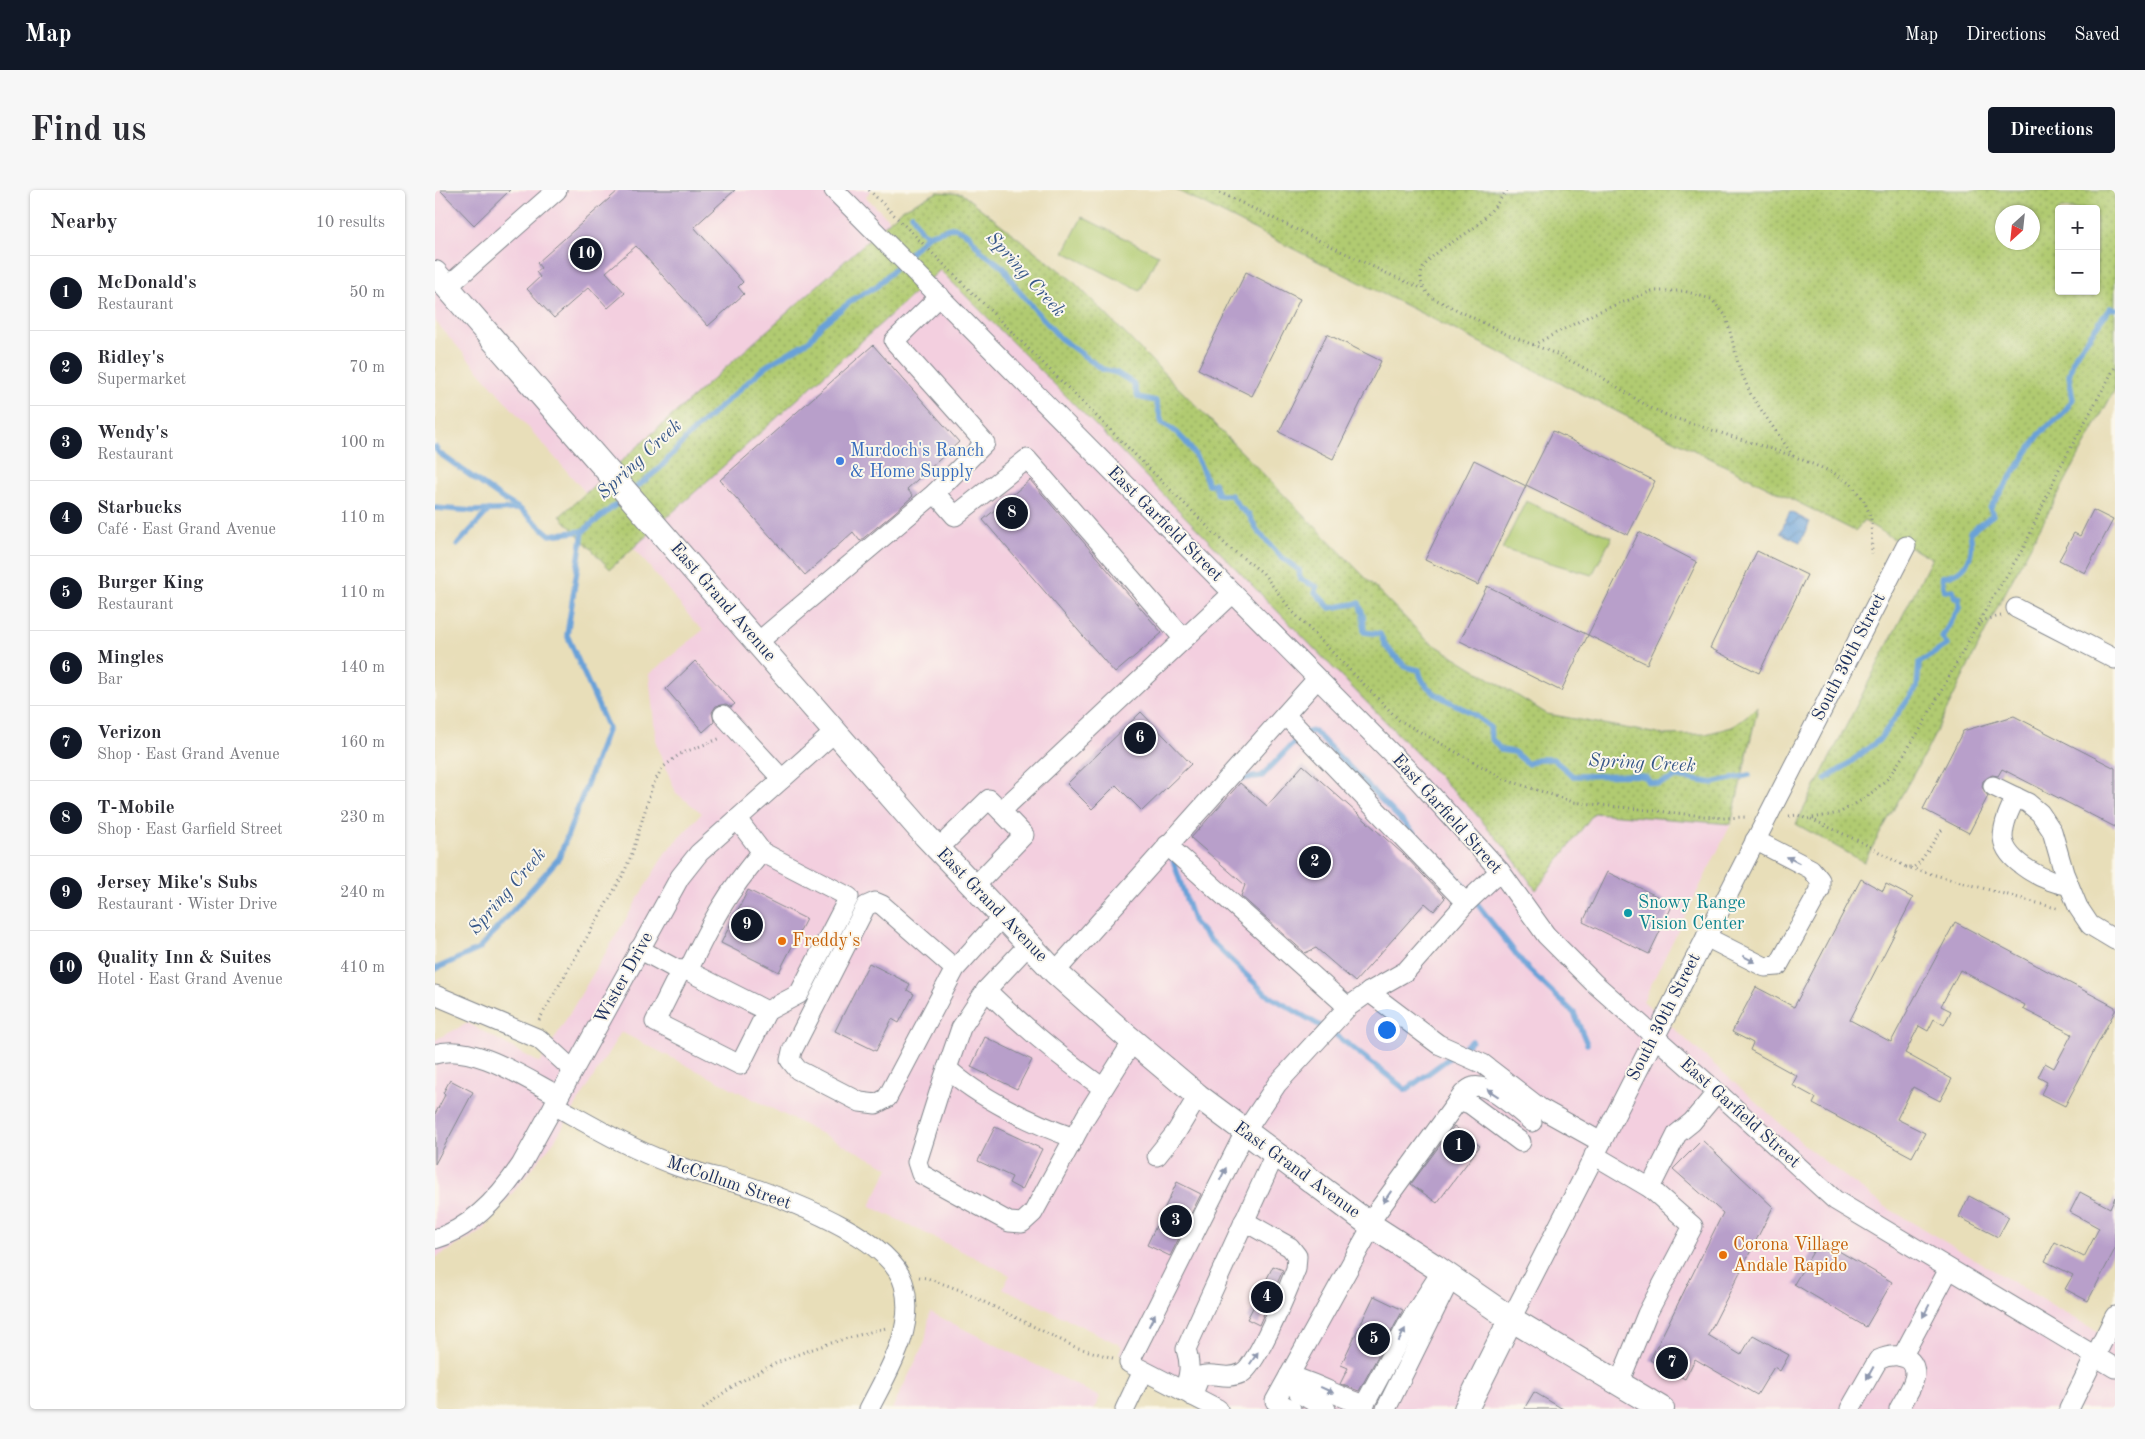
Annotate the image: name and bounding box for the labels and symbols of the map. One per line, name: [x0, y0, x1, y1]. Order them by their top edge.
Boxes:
north arrow: [1995, 205, 2040, 250]
water label: Spring Creek: [982, 229, 1068, 321]
pin: 10: [570, 235, 602, 273]
water label: Spring Creek: [594, 416, 686, 504]
place label: Murdoch's Ranch & Home Supply: [850, 442, 985, 481]
marker: Murdoch's Ranch & Home Supply: [834, 455, 846, 467]
street label: East Garfield Street: [1104, 463, 1226, 585]
pin: 8: [996, 494, 1028, 532]
street label: East Grand Avenue: [667, 539, 779, 665]
street label: South 30th Street: [1809, 590, 1889, 724]
pin: 6: [1124, 719, 1156, 757]
street label: East Garfield Street: [1389, 751, 1505, 877]
water label: Spring Creek: [1588, 752, 1696, 776]
pin: 2: [1299, 843, 1331, 881]
street label: East Grand Avenue: [933, 844, 1051, 966]
water label: Spring Creek: [466, 845, 550, 939]
one-way arrow: [1786, 856, 1800, 864]
place label: Snowy Range Vision Center: [1638, 894, 1746, 933]
pin: 9: [731, 906, 763, 944]
marker: Snowy Range Vision Center: [1622, 907, 1634, 919]
street label: Wister Drive: [592, 929, 656, 1027]
place label: Freddy's: [792, 932, 860, 950]
marker: Freddy's: [776, 935, 788, 947]
street label: South 30th Street: [1624, 950, 1704, 1084]
one-way arrow: [1742, 955, 1756, 963]
your location: [1374, 1017, 1400, 1043]
street label: East Garfield Street: [1677, 1055, 1803, 1171]
one-way arrow: [1486, 1088, 1500, 1097]
street label: East Grand Avenue: [1231, 1118, 1363, 1222]
pin: 1: [1443, 1127, 1475, 1165]
street label: McCollum Street: [664, 1153, 794, 1213]
one-way arrow: [1219, 1167, 1227, 1181]
one-way arrow: [1382, 1190, 1392, 1204]
pin: 3: [1160, 1202, 1192, 1240]
place label: Corona Village Andale Rapido: [1733, 1236, 1849, 1275]
marker: Corona Village Andale Rapido: [1717, 1249, 1729, 1261]
pin: 4: [1251, 1278, 1283, 1316]
one-way arrow: [1922, 1304, 1930, 1319]
one-way arrow: [1148, 1313, 1156, 1327]
pin: 5: [1358, 1320, 1390, 1358]
one-way arrow: [1398, 1328, 1406, 1343]
pin: 7: [1656, 1344, 1688, 1382]
one-way arrow: [1249, 1351, 1259, 1364]
one-way arrow: [1865, 1367, 1874, 1380]
one-way arrow: [1320, 1386, 1334, 1394]

